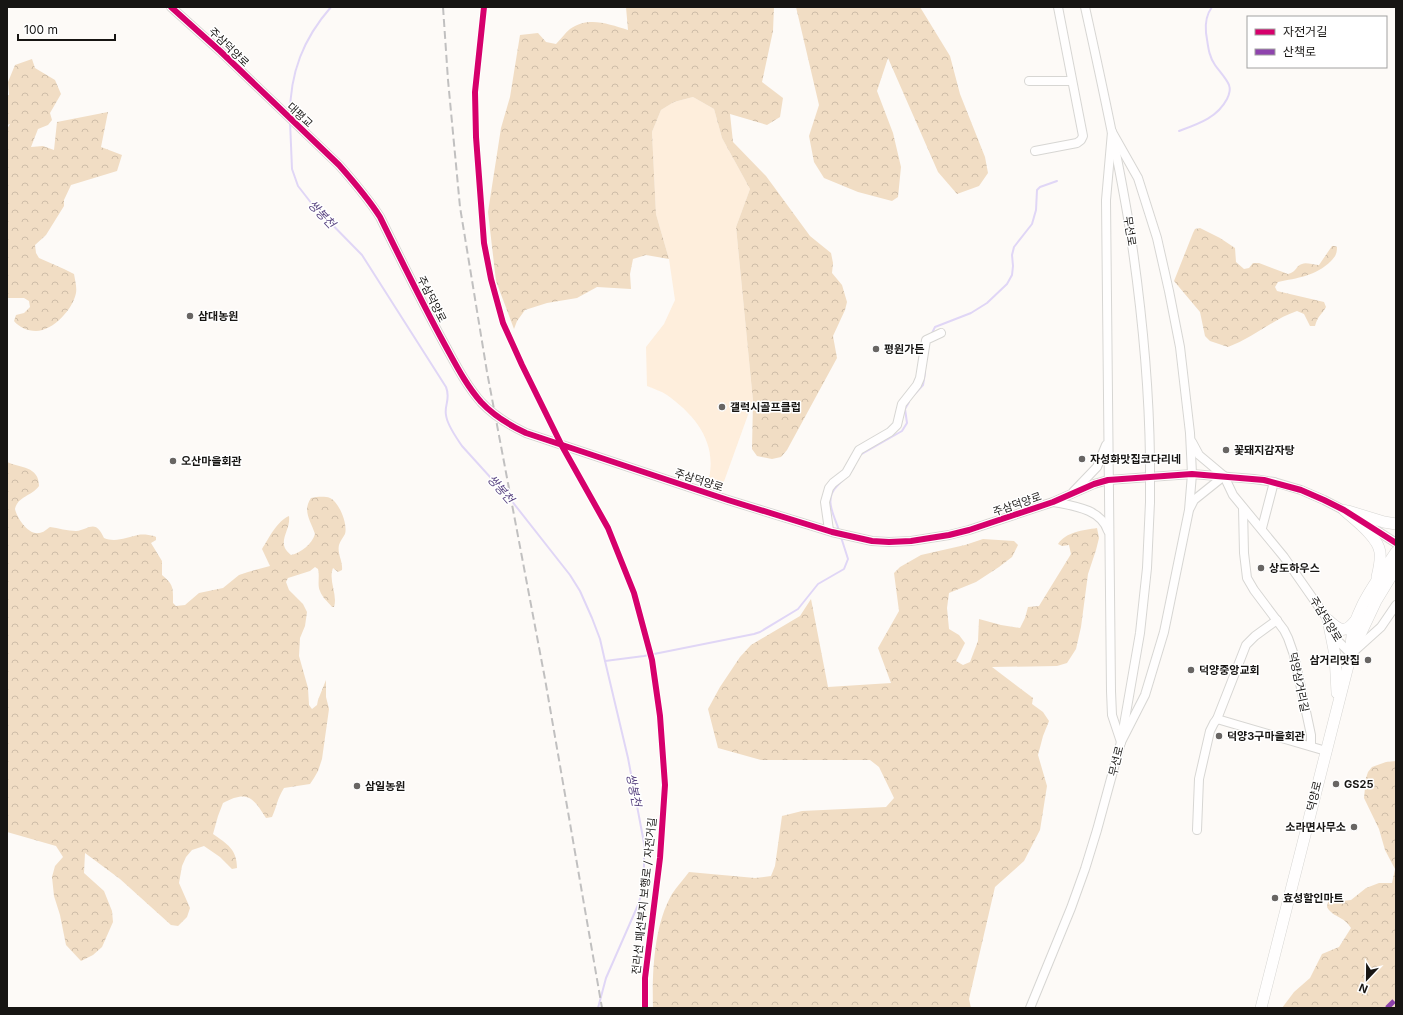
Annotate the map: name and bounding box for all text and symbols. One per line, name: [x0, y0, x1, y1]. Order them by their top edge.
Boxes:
scale bar: [18, 16, 115, 42]
legend: [1247, 16, 1387, 68]
text: 100 m: [24, 22, 58, 37]
street label: 주삼덕양로: [206, 24, 252, 70]
text: 자전거길: [1283, 24, 1327, 39]
text: 산책로: [1283, 44, 1316, 59]
street label: 대평교: [284, 100, 316, 130]
water label: 쌍봉천: [305, 197, 340, 233]
street label: 무선로: [1121, 215, 1139, 247]
street label: 주삼덕양로: [414, 273, 450, 325]
place label: 삼대농원: [198, 309, 238, 323]
marker: 삼대농원: [185, 311, 195, 321]
place label: 평원가든: [884, 342, 924, 356]
marker: 평원가든: [871, 344, 881, 354]
place label: 갤럭시골프클럽: [730, 400, 801, 414]
marker: 갤럭시골프클럽: [717, 402, 727, 412]
place label: 꽃돼지감자탕: [1234, 443, 1295, 457]
marker: 꽃돼지감자탕: [1221, 445, 1231, 455]
place label: 자성화맛집코다리네: [1090, 452, 1181, 466]
place label: 오산마을회관: [181, 454, 242, 468]
marker: 자성화맛집코다리네: [1077, 454, 1087, 464]
marker: 오산마을회관: [168, 456, 178, 466]
street label: 주삼덕양로: [673, 466, 725, 494]
water label: 쌍봉천: [484, 472, 519, 508]
street label: 주삼덕양로: [991, 489, 1043, 519]
place label: 상도하우스: [1269, 561, 1320, 575]
marker: 상도하우스: [1256, 563, 1266, 573]
street label: 주삼덕양로: [1307, 594, 1345, 644]
street label: 덕양삼거리길: [1286, 651, 1312, 713]
place label: 삼거리맛집: [1309, 653, 1360, 667]
marker: 삼거리맛집: [1363, 655, 1373, 665]
place label: 덕양중앙교회: [1199, 663, 1260, 677]
marker: 덕양중앙교회: [1186, 665, 1196, 675]
place label: 덕양3구마을회관: [1227, 729, 1305, 743]
marker: 덕양3구마을회관: [1214, 731, 1224, 741]
street label: 무선로: [1106, 745, 1126, 777]
water label: 쌍봉천: [623, 772, 645, 810]
place label: GS25: [1344, 777, 1373, 791]
place label: 삼일농원: [365, 779, 405, 793]
marker: GS25: [1331, 779, 1341, 789]
street label: 덕양로: [1304, 780, 1324, 812]
marker: 삼일농원: [352, 781, 362, 791]
street label: 전라선 폐선부지 보행로 / 자전거길: [629, 817, 659, 975]
place label: 소라면사무소: [1285, 820, 1346, 834]
marker: 소라면사무소: [1349, 822, 1359, 832]
place label: 효성할인마트: [1283, 891, 1344, 905]
marker: 효성할인마트: [1270, 893, 1280, 903]
north arrow: [1347, 959, 1387, 999]
text: N: [1357, 980, 1370, 996]

